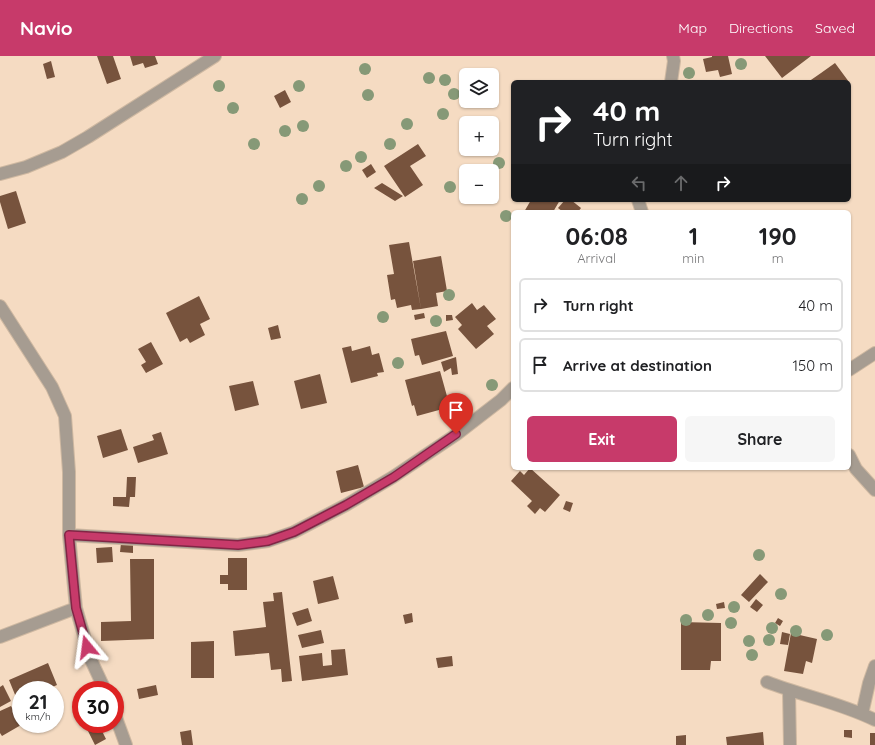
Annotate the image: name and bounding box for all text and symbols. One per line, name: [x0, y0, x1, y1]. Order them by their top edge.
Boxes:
text: Navio: [20, 16, 73, 40]
text: Map: [678, 19, 707, 37]
text: Directions: [729, 19, 793, 37]
text: Saved: [815, 19, 855, 37]
map controls: [459, 68, 499, 204]
button: layers: [459, 68, 499, 108]
text: 40 m: [593, 93, 660, 128]
icon: right: [527, 96, 579, 148]
button: +: [459, 116, 499, 156]
text: Turn right: [593, 128, 673, 151]
button: −: [459, 164, 499, 204]
icon: left: [628, 172, 650, 194]
icon: ahead: [670, 172, 692, 194]
icon: right: [712, 172, 734, 194]
text: 06:08: [565, 221, 628, 251]
text: 1: [689, 221, 698, 251]
text: 190: [759, 221, 797, 251]
text: Arrival: [577, 250, 616, 266]
text: min: [682, 250, 704, 266]
text: m: [772, 250, 784, 266]
icon: right: [529, 294, 551, 316]
text: Turn right: [563, 296, 634, 315]
text: 40 m: [798, 296, 833, 315]
icon: arrive: [529, 354, 551, 376]
text: Arrive at destination: [563, 356, 712, 375]
text: 150 m: [793, 356, 833, 375]
pin: [439, 393, 473, 434]
icon: arrive: [445, 399, 467, 421]
button: Exit: [527, 416, 677, 462]
button: Share: [685, 416, 835, 462]
position arrow: [66, 626, 108, 668]
speed limit sign: 30: [72, 681, 124, 733]
text: 21: [28, 689, 48, 714]
text: km/h: [25, 710, 51, 723]

